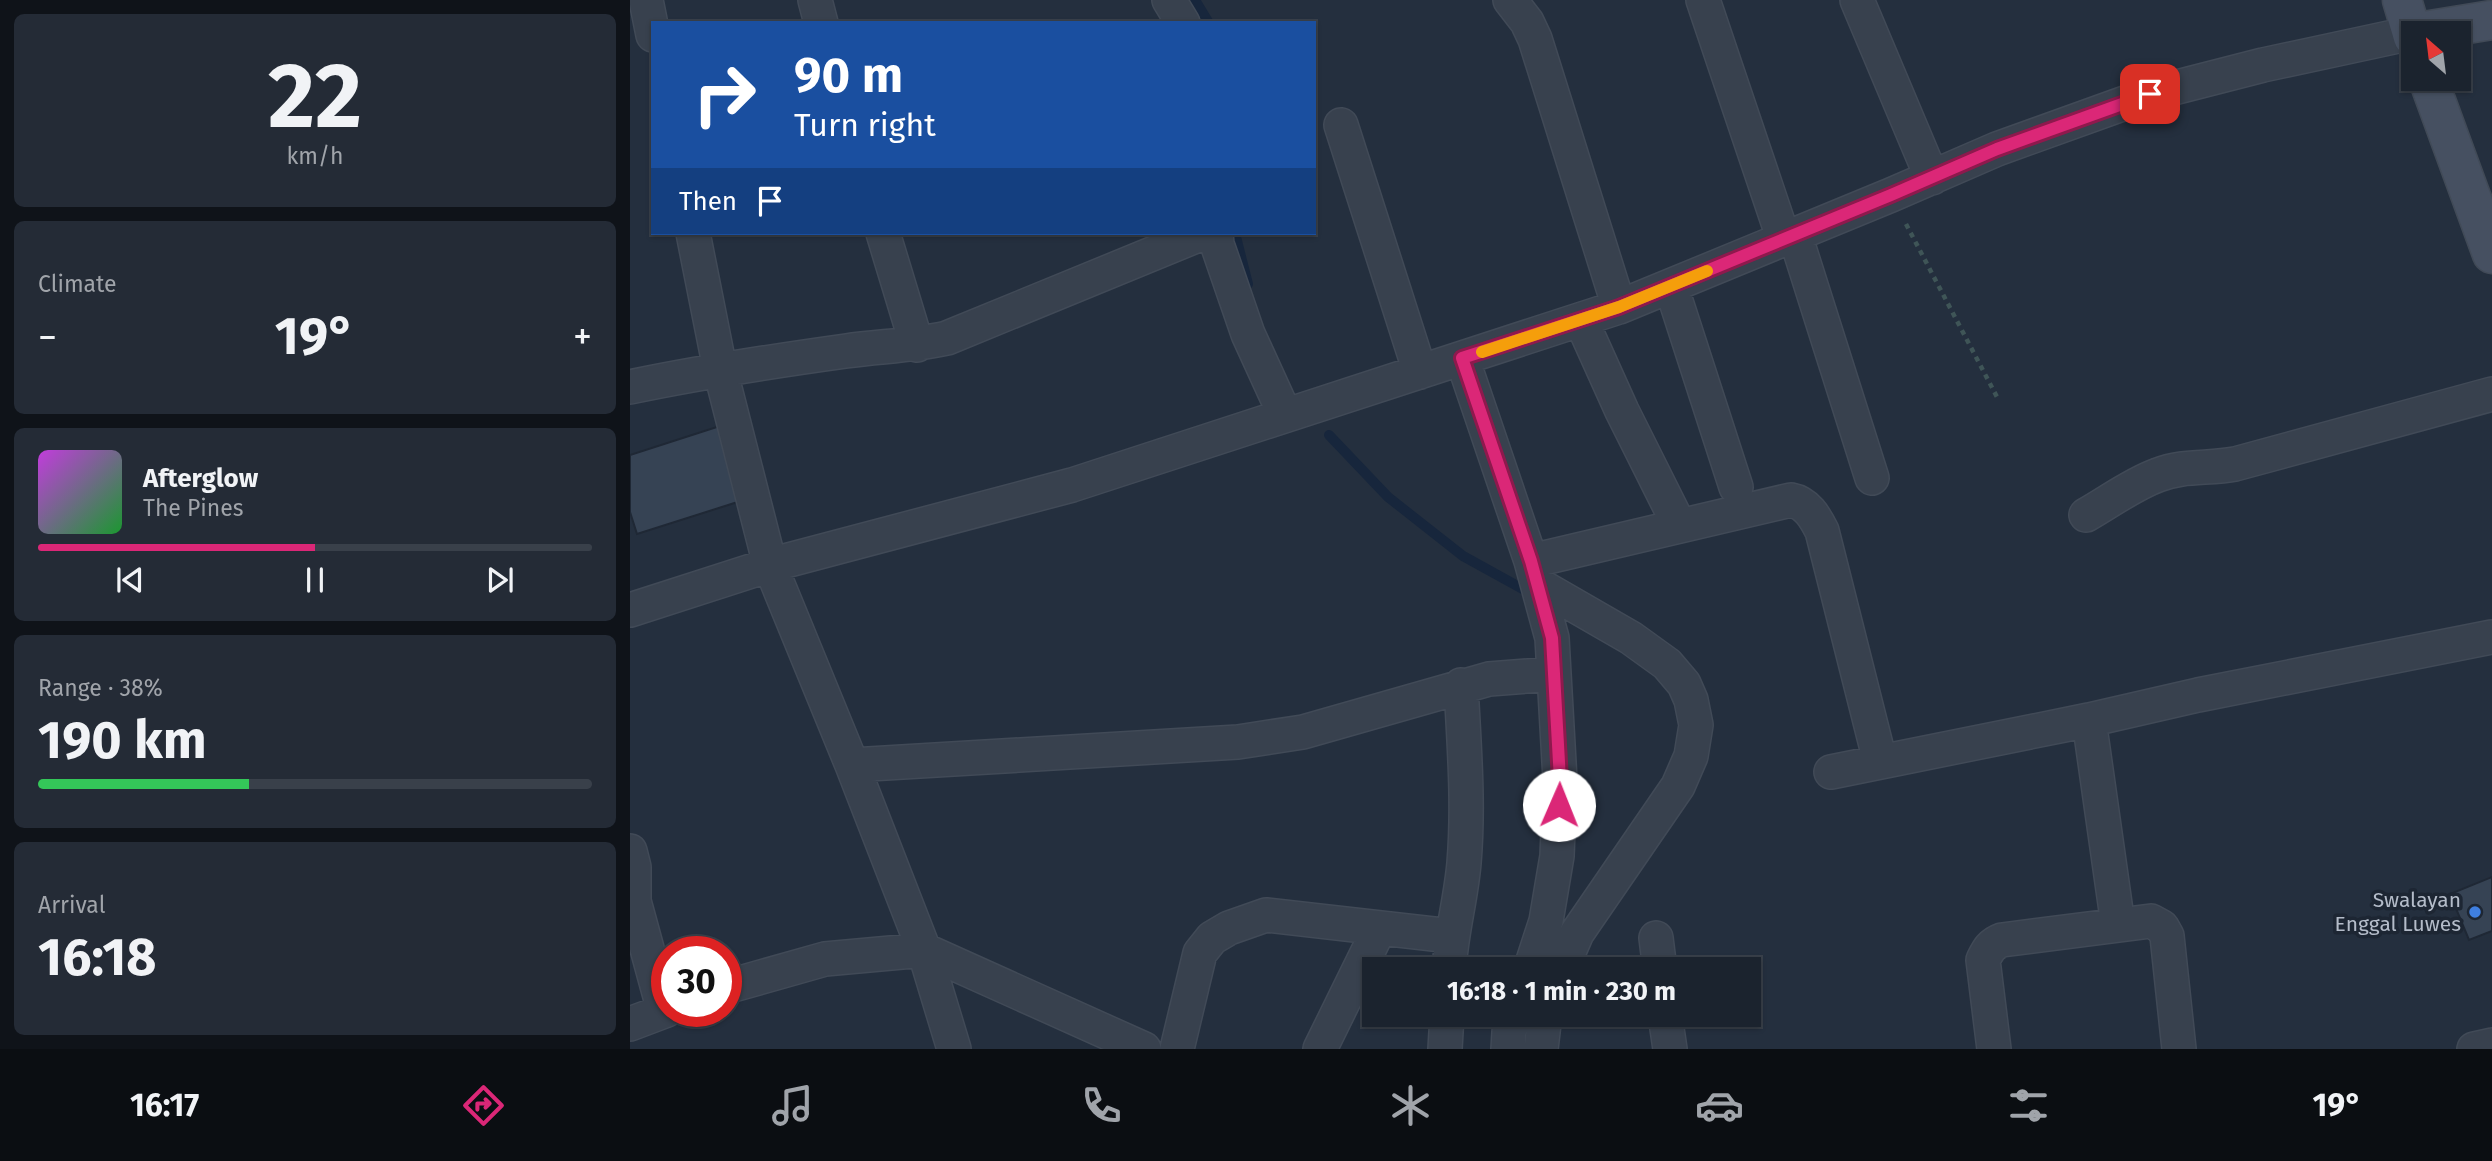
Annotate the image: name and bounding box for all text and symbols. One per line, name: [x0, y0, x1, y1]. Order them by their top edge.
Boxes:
north arrow: [2401, 21, 2471, 91]
map controls: [2401, 21, 2471, 91]
text: 22: [268, 42, 362, 151]
text: 90 m: [794, 46, 903, 105]
icon: right: [679, 49, 770, 140]
pin: [2120, 64, 2180, 124]
icon: arrive: [2131, 75, 2169, 113]
text: Turn right: [794, 106, 936, 144]
text: km/h: [287, 142, 343, 170]
icon: arrive: [751, 182, 789, 220]
text: Then: [679, 186, 737, 217]
text: Climate: [38, 270, 117, 298]
text: 19°: [275, 305, 355, 368]
text: −: [38, 314, 57, 360]
text: +: [573, 314, 592, 360]
text: Afterglow: [143, 463, 258, 494]
text: The Pines: [143, 494, 244, 522]
icon: previous: [111, 561, 149, 599]
icon: pause: [296, 561, 334, 599]
icon: next: [481, 561, 519, 599]
text: Range · 38%: [38, 674, 163, 702]
text: 190 km: [38, 709, 207, 772]
position arrow: [1522, 768, 1596, 842]
place label: Swalayan Enggal Luwes: [2335, 887, 2461, 937]
text: Arrival: [38, 891, 105, 919]
marker: Swalayan Enggal Luwes: [2467, 904, 2483, 920]
text: 16:18: [38, 926, 157, 989]
speed limit sign: 30: [651, 936, 742, 1027]
text: 16:18 · 1 min · 230 m: [1447, 976, 1676, 1007]
icon: directions: [459, 1081, 508, 1130]
icon: music: [768, 1081, 817, 1130]
icon: phone: [1077, 1081, 1126, 1130]
icon: climate: [1386, 1081, 1435, 1130]
icon: car: [1695, 1081, 1744, 1130]
icon: filters: [2004, 1081, 2053, 1130]
text: 16:17: [130, 1086, 199, 1124]
text: 19°: [2312, 1086, 2362, 1124]

